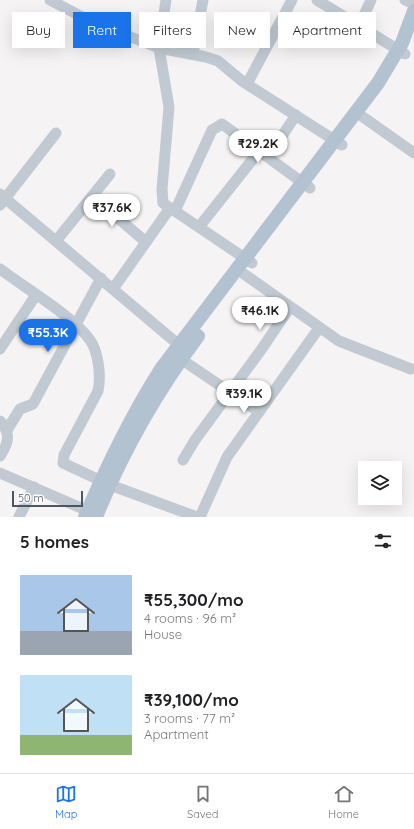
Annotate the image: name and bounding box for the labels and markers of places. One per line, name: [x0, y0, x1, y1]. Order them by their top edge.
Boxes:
pin: ₹29.2K: [225, 130, 291, 164]
pin: ₹37.6K: [79, 194, 145, 228]
pin: ₹46.1K: [227, 297, 293, 331]
pin: ₹55.3K: [15, 319, 81, 353]
pin: ₹39.1K: [211, 380, 277, 414]

